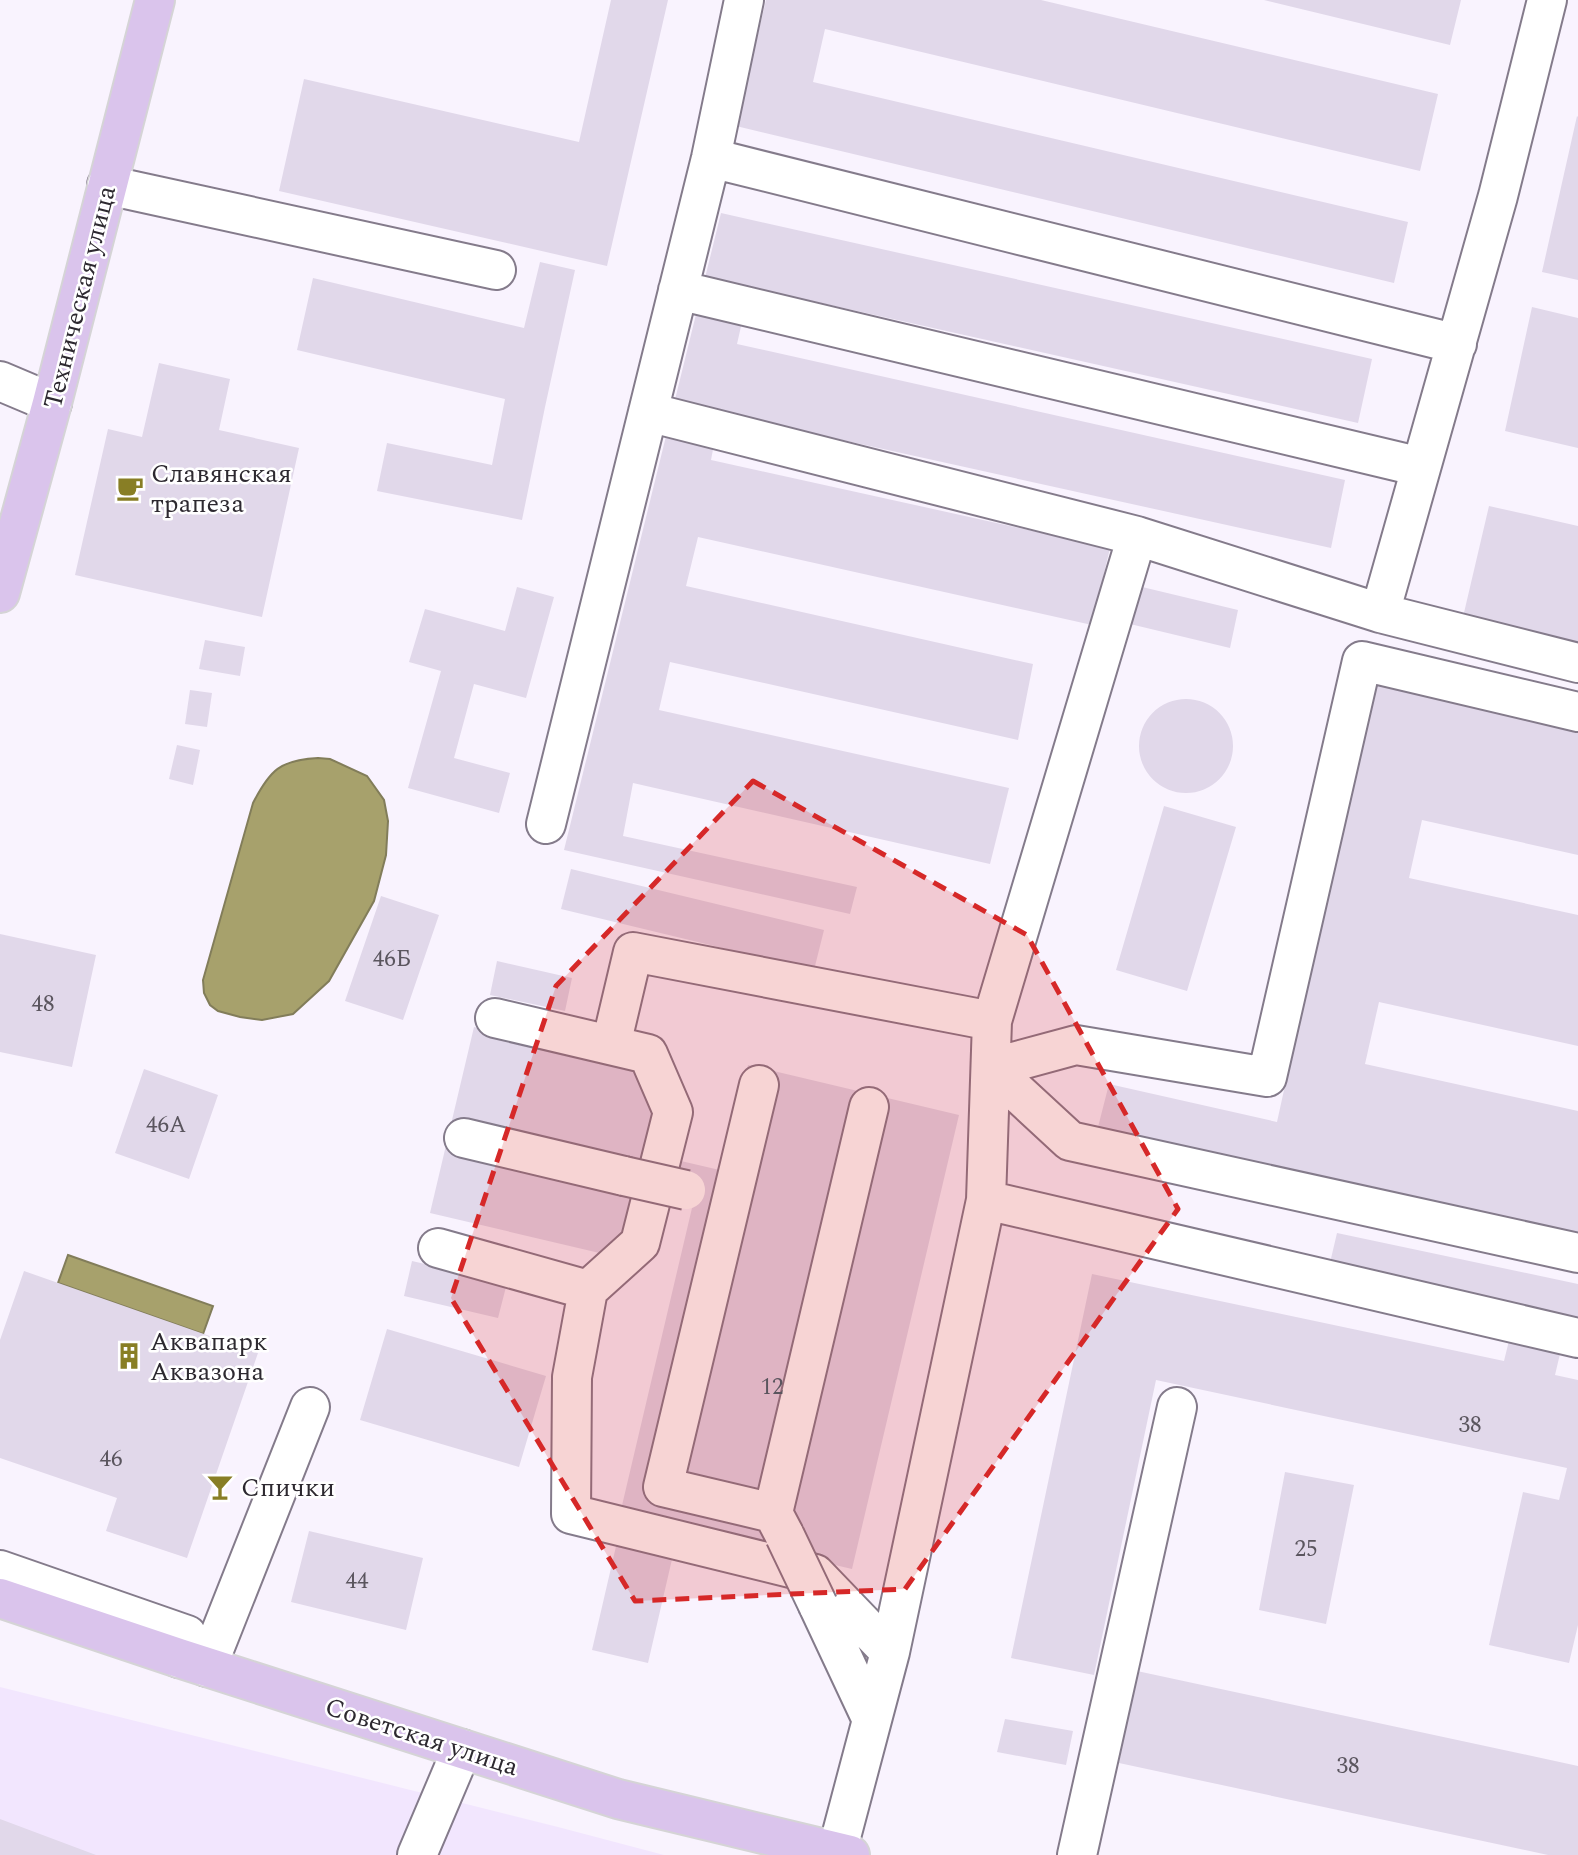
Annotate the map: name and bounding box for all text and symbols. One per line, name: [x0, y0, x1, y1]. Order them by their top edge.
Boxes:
street label: Техническая улица: [33, 181, 127, 413]
place label: Славянская трапеза: [151, 454, 292, 524]
cafe icon: Славянская трапеза: [115, 473, 145, 503]
house number: 46Б: [373, 942, 411, 977]
house number: 48: [32, 987, 55, 1022]
house number: 46А: [146, 1108, 186, 1143]
place label: Аквапарк Аквазона: [150, 1322, 268, 1392]
building icon: Аквапарк Аквазона: [114, 1341, 144, 1371]
house number: 12: [761, 1370, 784, 1405]
house number: 38: [1459, 1408, 1482, 1443]
house number: 46: [100, 1442, 123, 1477]
place label: Спички: [241, 1468, 335, 1508]
bar icon: Спички: [205, 1472, 235, 1502]
house number: 25: [1295, 1532, 1318, 1567]
house number: 44: [346, 1564, 369, 1599]
street label: Советская улица: [320, 1687, 524, 1787]
house number: 38: [1337, 1749, 1360, 1784]

